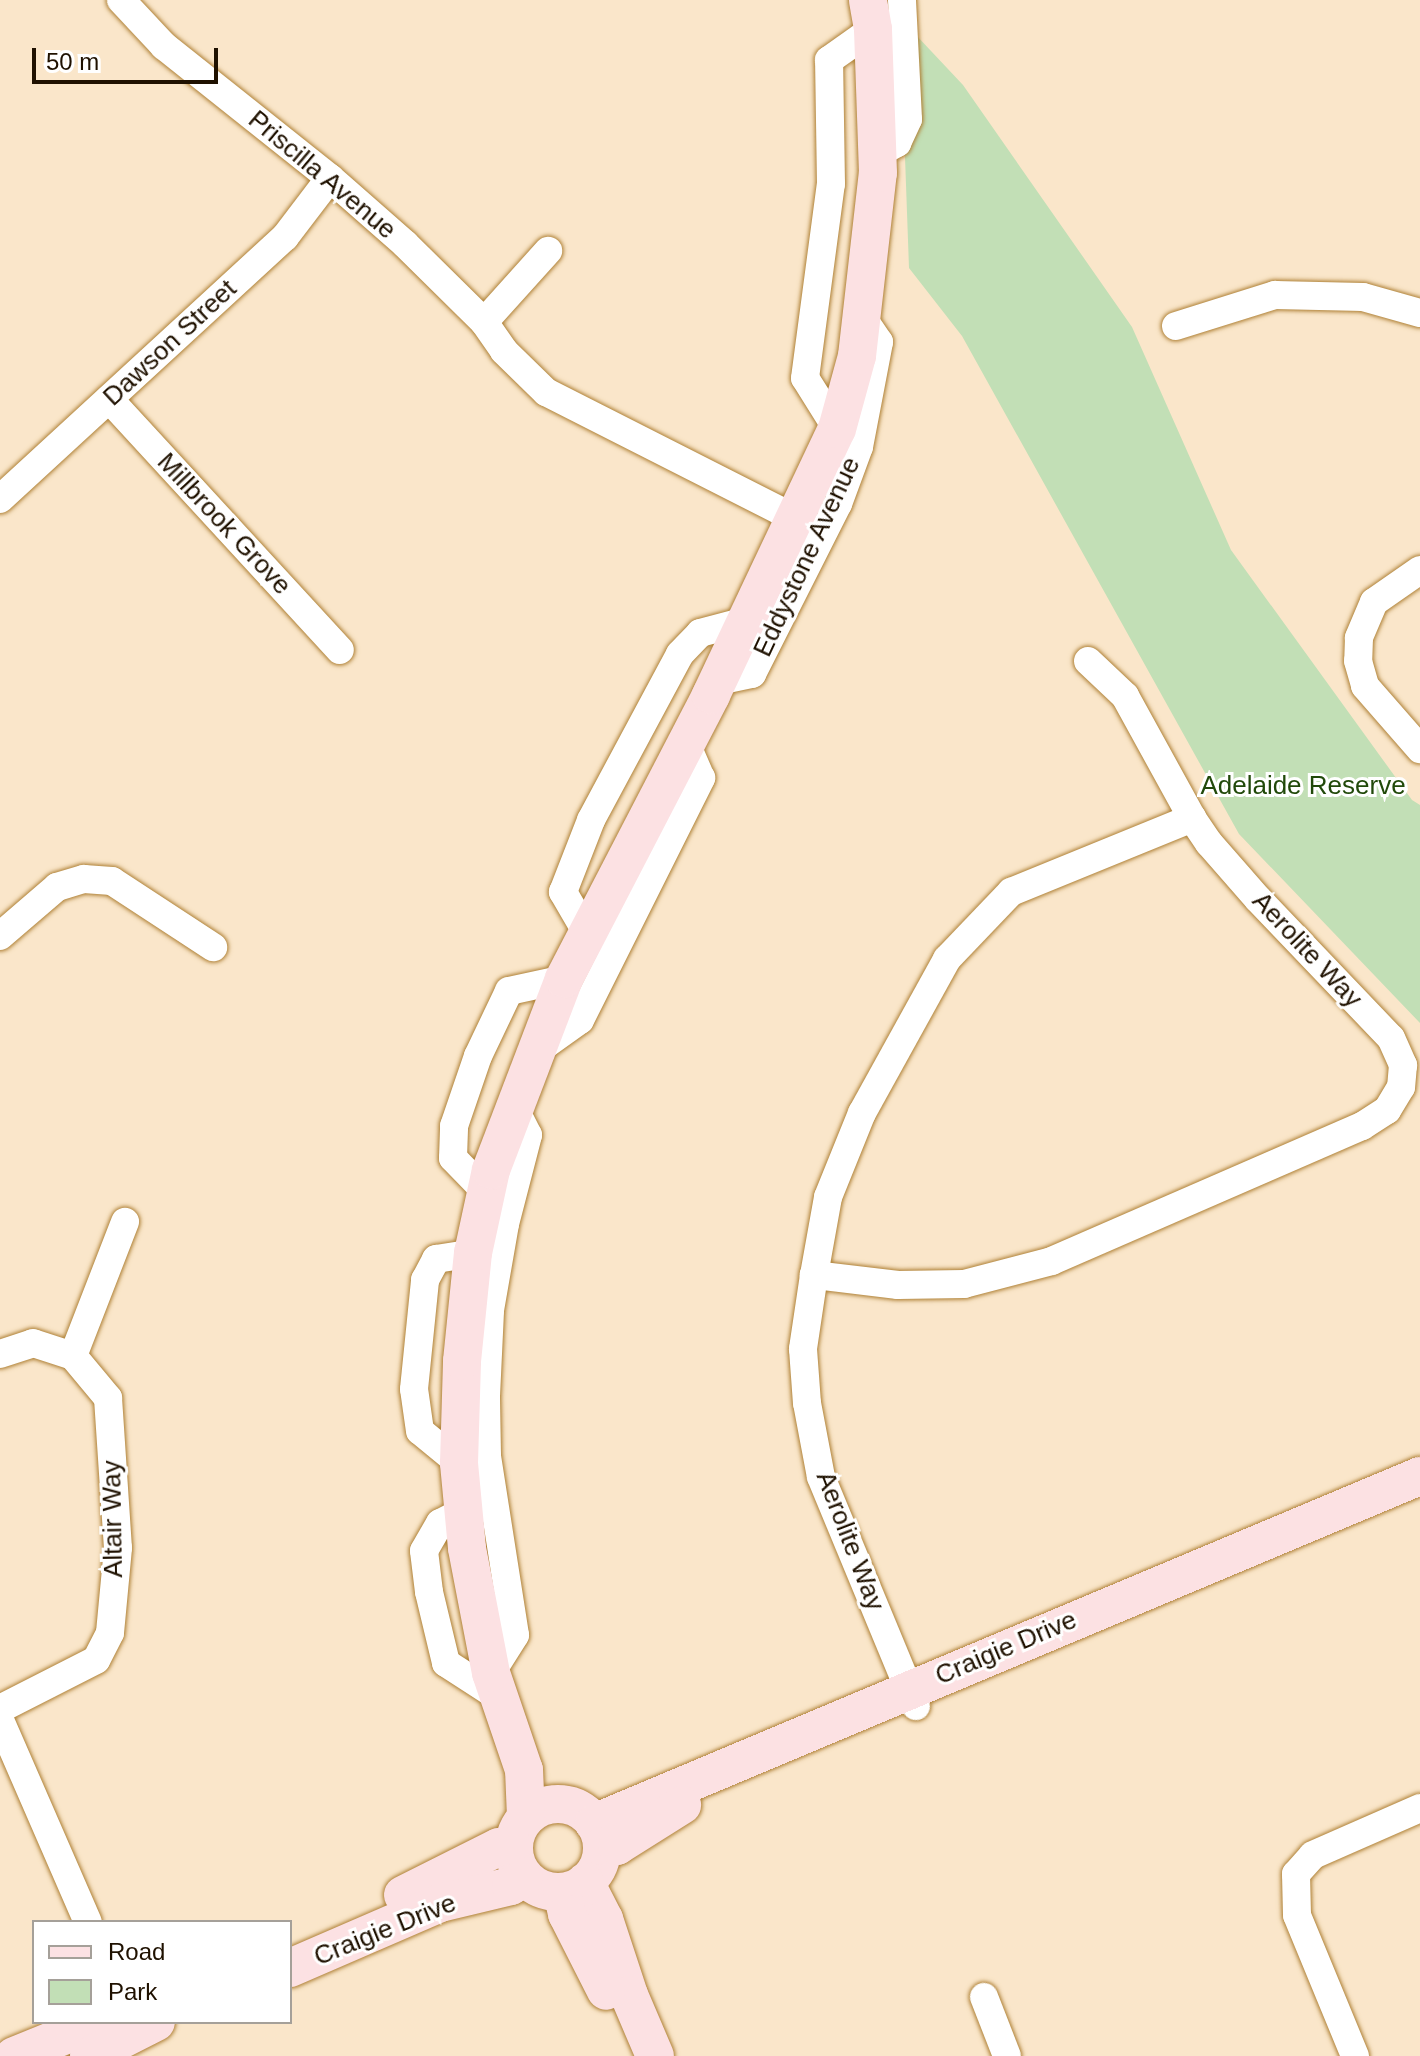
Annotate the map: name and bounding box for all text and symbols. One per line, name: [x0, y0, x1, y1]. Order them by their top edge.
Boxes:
scale bar: [36, 32, 222, 82]
text: 50 m: [46, 48, 99, 75]
street label: Priscilla Avenue: [241, 104, 403, 246]
street label: Dawson Street: [97, 273, 243, 413]
street label: Millbrook Grove: [151, 447, 297, 601]
street label: Eddystone Avenue: [747, 452, 867, 662]
park label: Adelaide Reserve: [1200, 770, 1406, 802]
street label: Aerolite Way: [1246, 886, 1368, 1014]
street label: Altair Way: [96, 1460, 130, 1578]
street label: Aerolite Way: [809, 1467, 891, 1615]
street label: Craigie Drive: [931, 1604, 1081, 1692]
street label: Craigie Drive: [309, 1887, 461, 1973]
legend: [32, 1920, 292, 2024]
text: Road: [108, 1938, 165, 1965]
text: Park: [108, 1978, 157, 2005]

